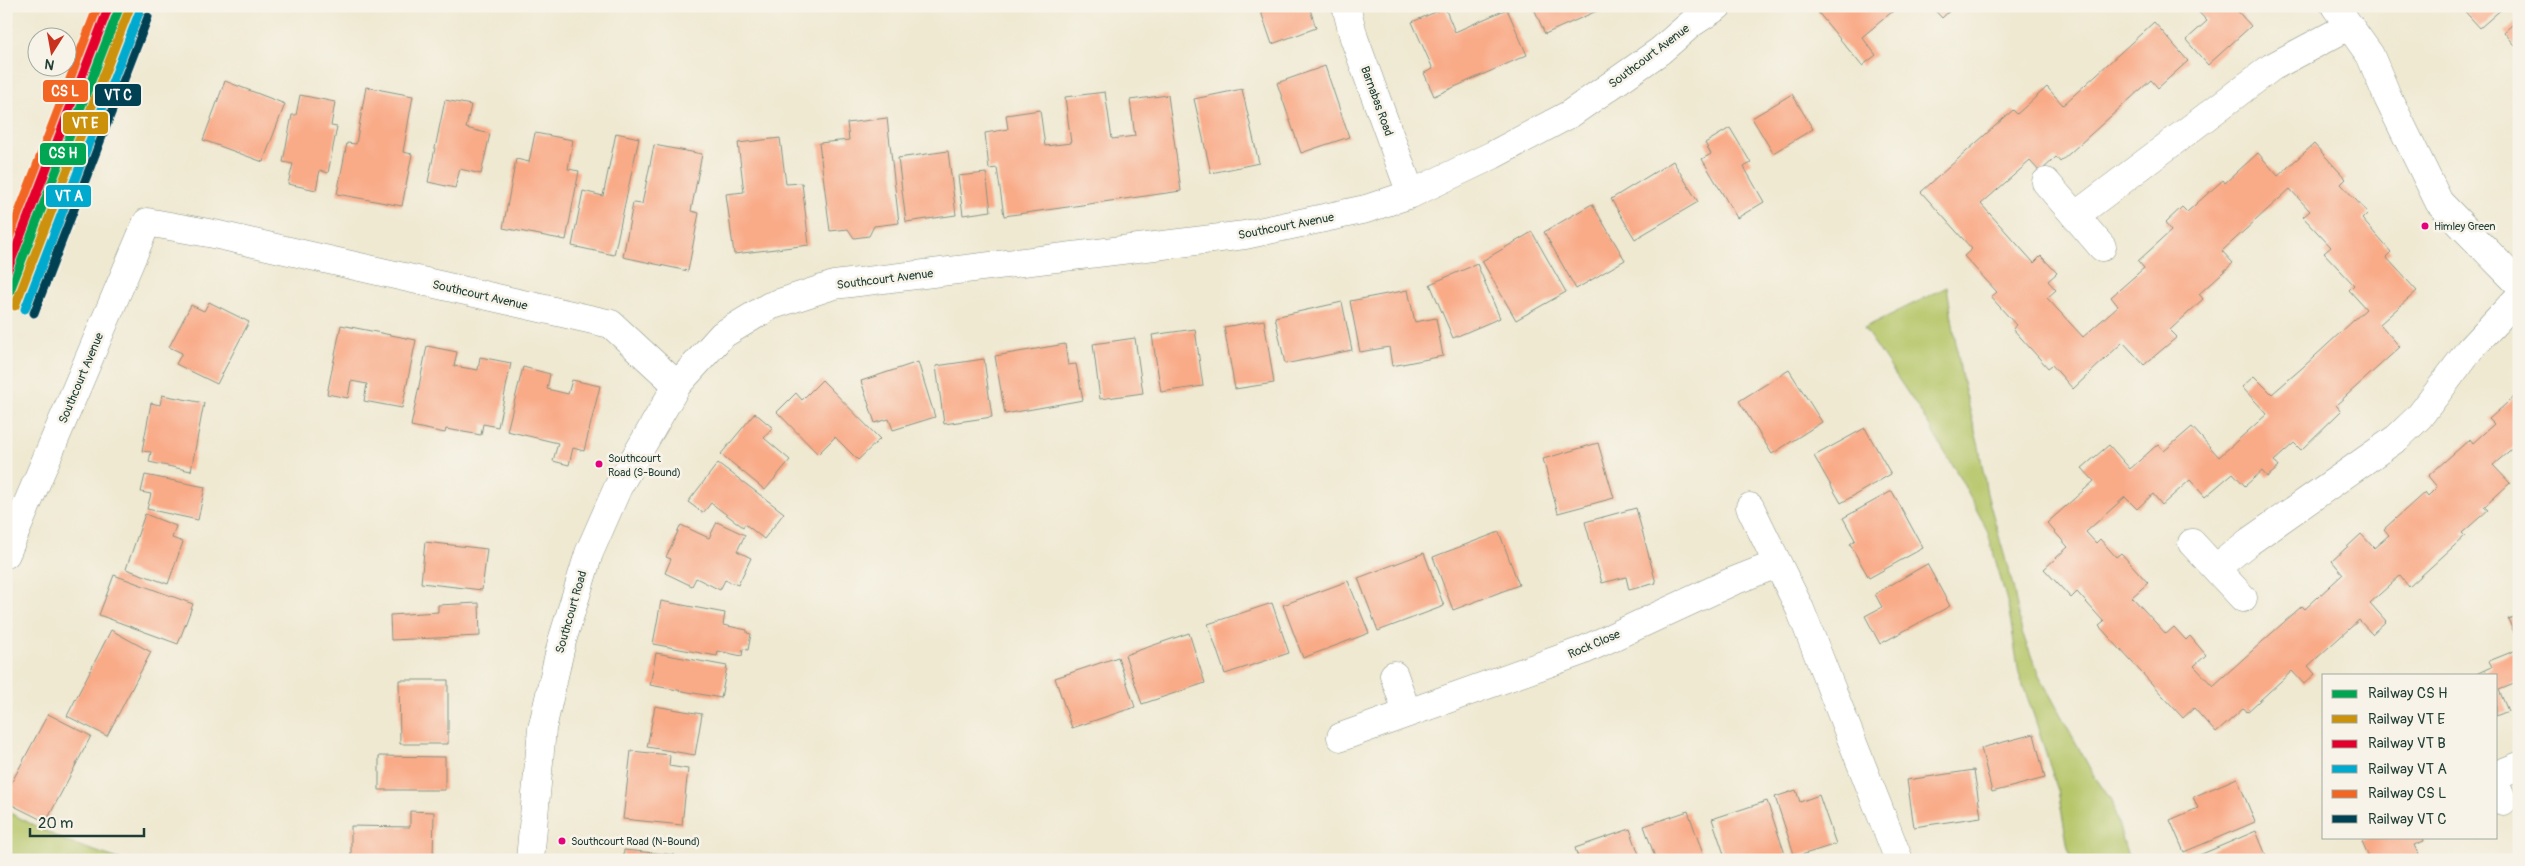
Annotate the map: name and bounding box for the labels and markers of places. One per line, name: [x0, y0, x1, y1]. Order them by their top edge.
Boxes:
place label: Himley Green: [2434, 220, 2495, 233]
marker: Himley Green: [2420, 221, 2430, 231]
place label: Southcourt Road (S-Bound): [608, 452, 681, 479]
marker: Southcourt Road (S-Bound): [594, 459, 604, 469]
place label: Southcourt Road (N-Bound): [571, 835, 700, 848]
marker: Southcourt Road (N-Bound): [557, 836, 567, 846]

